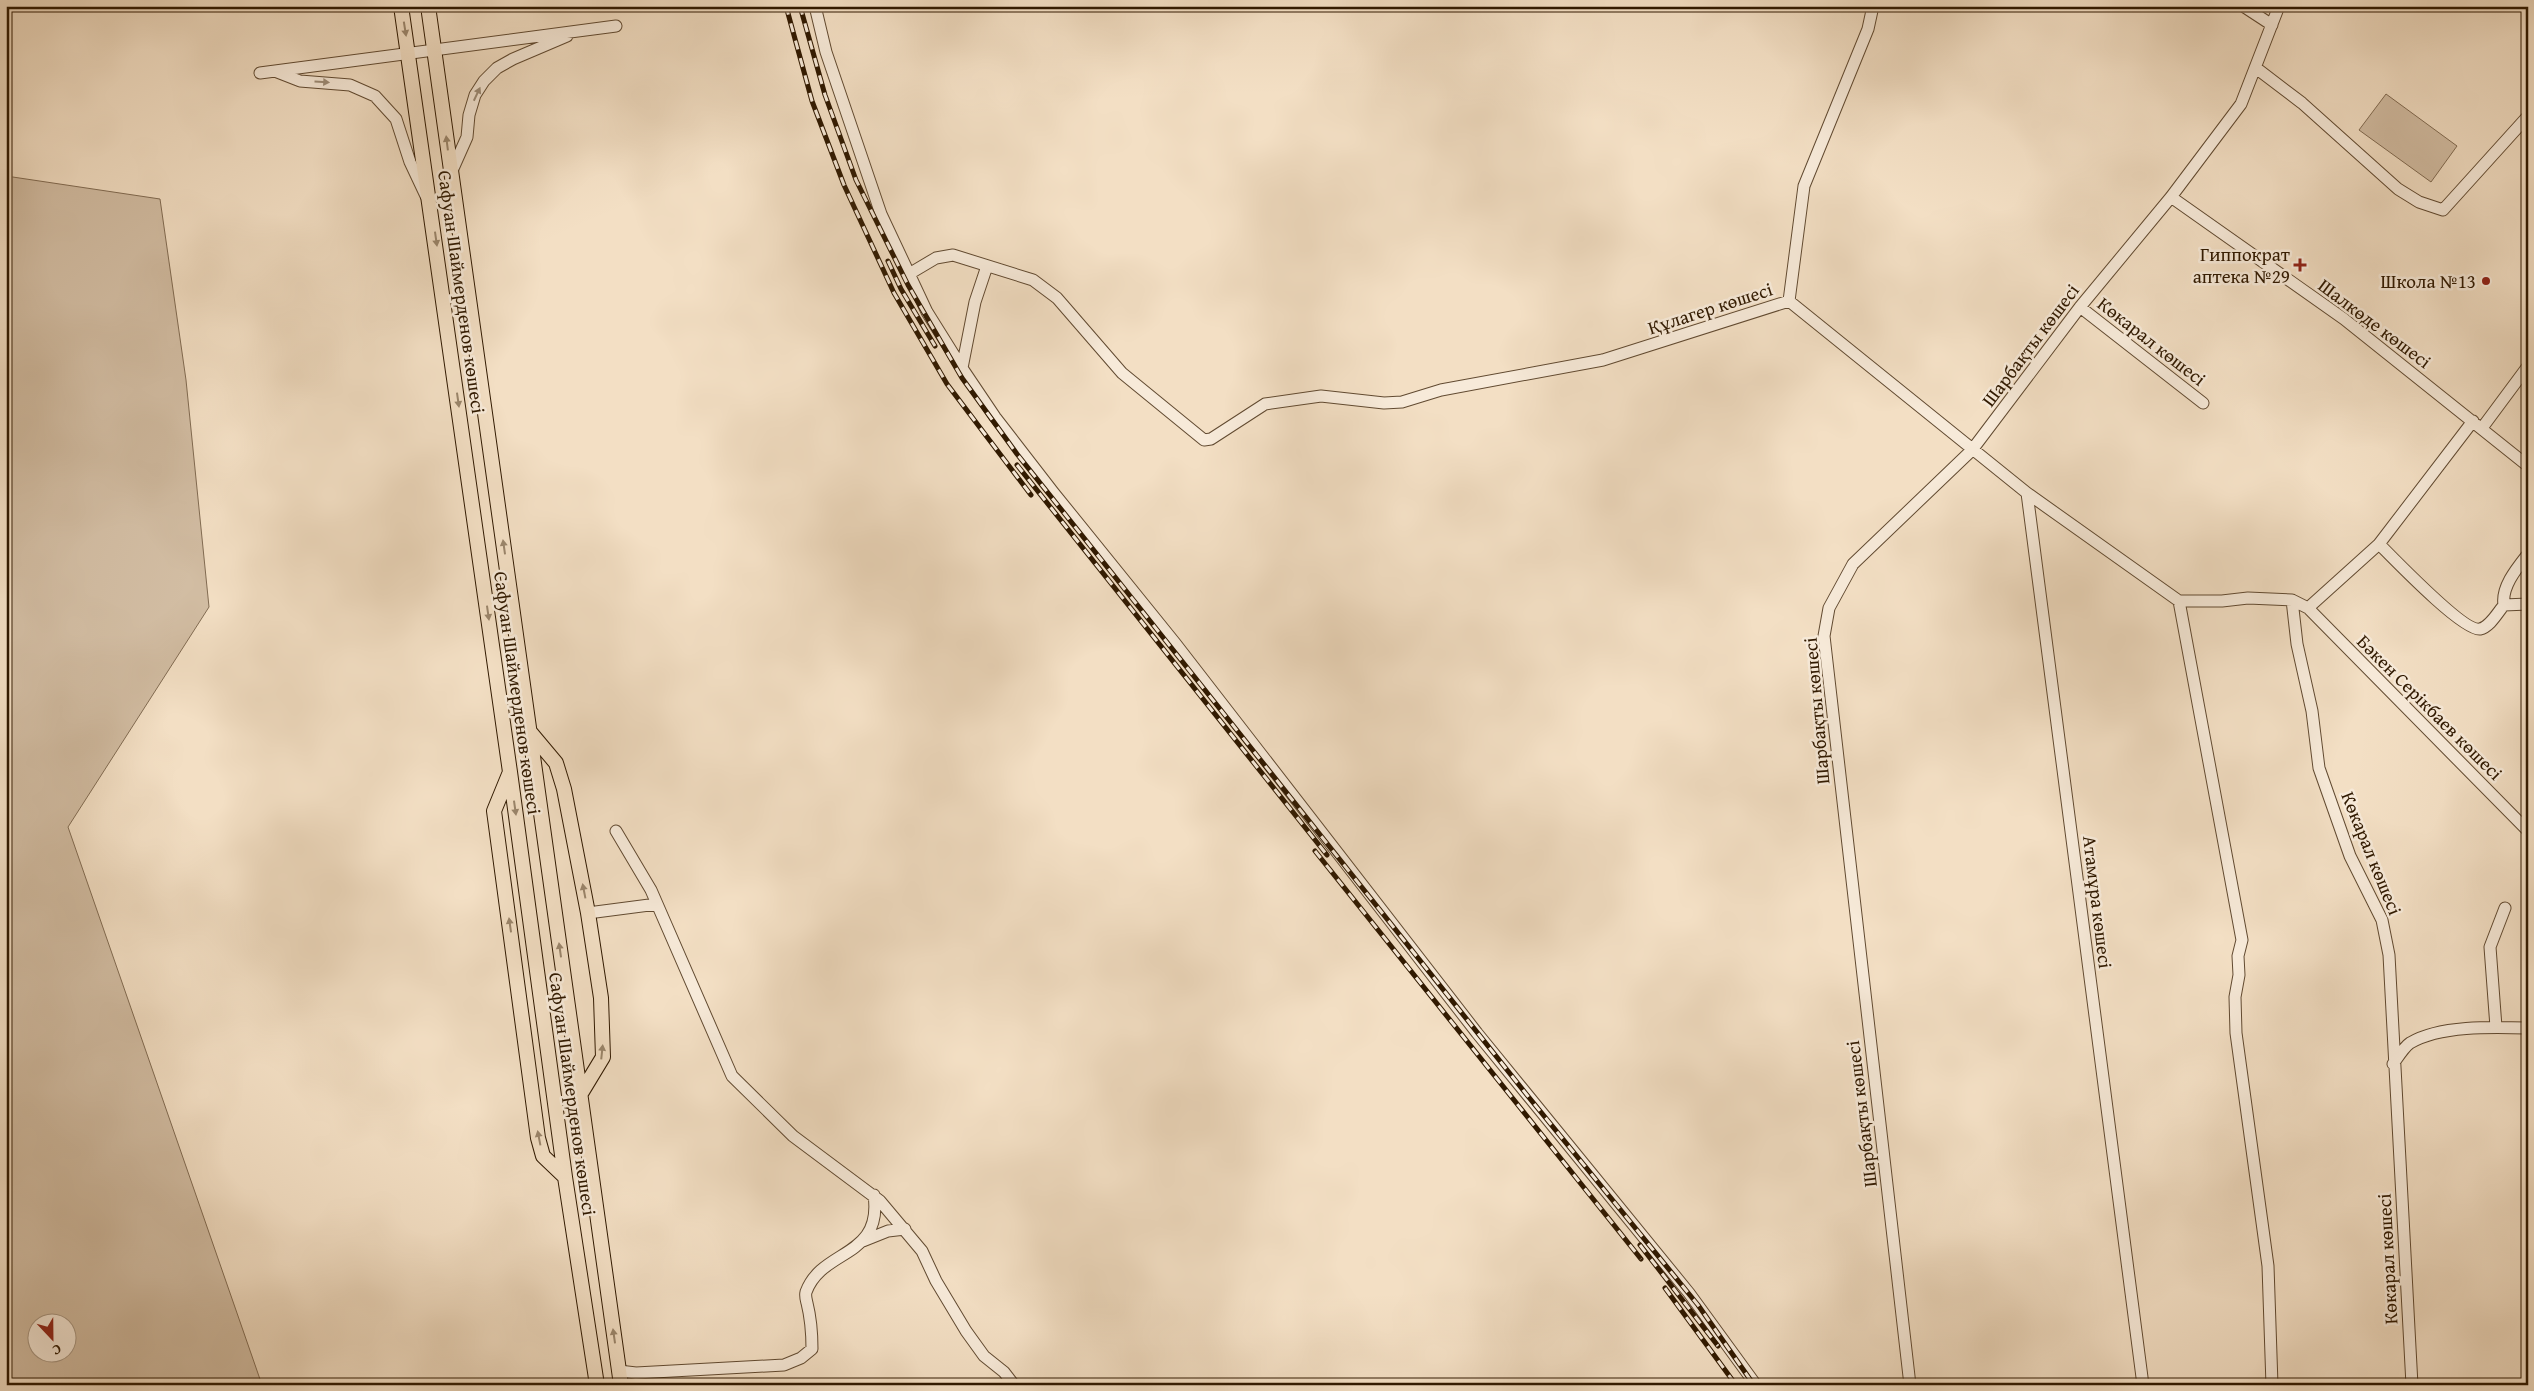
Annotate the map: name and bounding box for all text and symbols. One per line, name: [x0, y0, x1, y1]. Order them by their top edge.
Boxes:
one-way arrow: [401, 22, 409, 38]
one-way arrow: [314, 78, 330, 86]
one-way arrow: [472, 87, 481, 102]
one-way arrow: [443, 135, 451, 151]
street label: Сафуан Шаймерденов көшесі: [431, 169, 493, 415]
one-way arrow: [432, 231, 440, 247]
place label: Гиппократ аптека №29: [2193, 240, 2291, 290]
marker: Гиппократ аптека №29: [2294, 259, 2306, 271]
place label: Школа №13: [2381, 267, 2476, 295]
street label: Шалкөде көшесі: [2313, 271, 2437, 375]
street label: Құлагер көшесі: [1644, 275, 1776, 341]
marker: Школа №13: [2480, 275, 2492, 287]
street label: Шарбақты көшесі: [1974, 278, 2086, 412]
street label: Көкарал көшесі: [2092, 290, 2212, 392]
one-way arrow: [454, 392, 462, 408]
one-way arrow: [500, 538, 508, 554]
street label: Сафуан Шаймерденов көшесі: [487, 570, 549, 816]
one-way arrow: [484, 605, 492, 621]
street label: Бәкен Серікбаев көшесі: [2351, 628, 2509, 786]
street label: Шарбақты көшесі: [1796, 636, 1836, 786]
street label: Көкарал көшесі: [2334, 787, 2410, 919]
one-way arrow: [511, 801, 519, 817]
street label: Атамұра көшесі: [2076, 834, 2120, 970]
one-way arrow: [580, 883, 588, 899]
one-way arrow: [505, 917, 513, 933]
one-way arrow: [556, 942, 564, 958]
street label: Сафуан Шаймерденов көшесі: [542, 971, 604, 1217]
street label: Шарбақты көшесі: [1838, 1039, 1884, 1189]
one-way arrow: [598, 1043, 606, 1059]
one-way arrow: [534, 1130, 542, 1146]
street label: Көкарал көшесі: [2370, 1193, 2404, 1325]
north arrow: [28, 1314, 78, 1364]
one-way arrow: [610, 1328, 618, 1344]
text: С: [49, 1339, 64, 1361]

